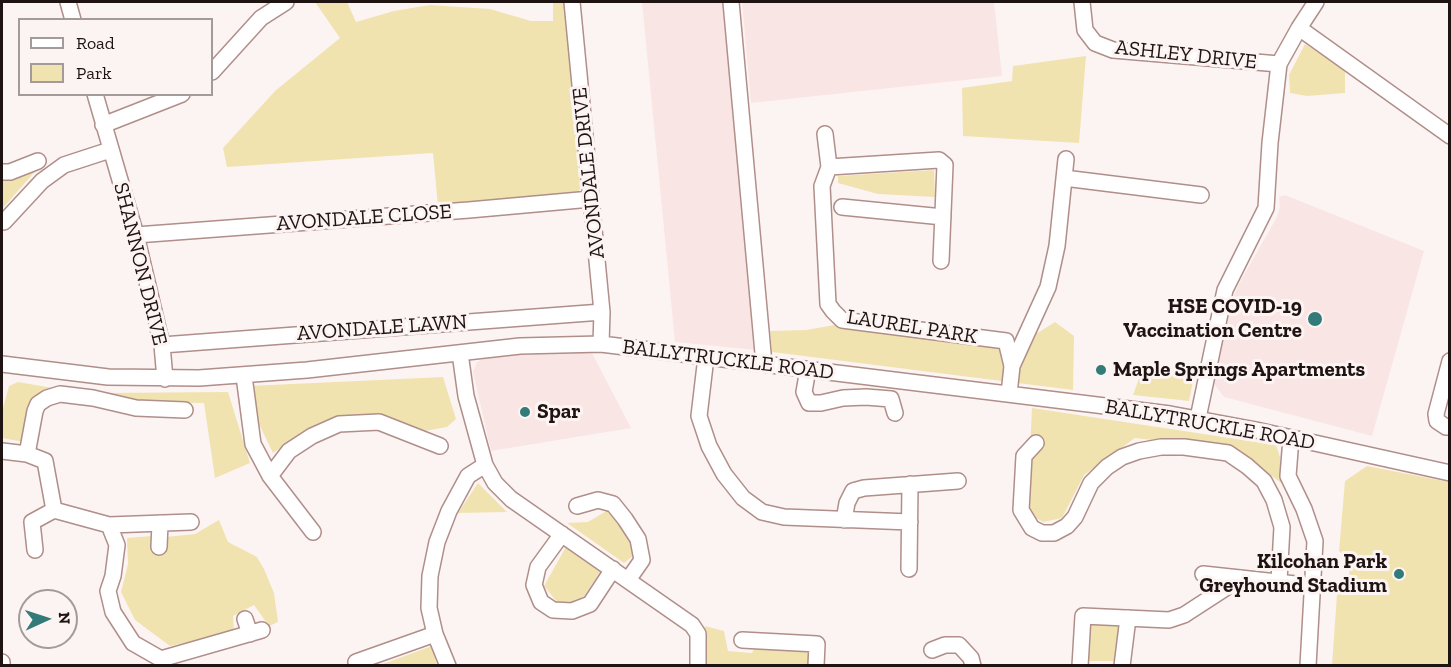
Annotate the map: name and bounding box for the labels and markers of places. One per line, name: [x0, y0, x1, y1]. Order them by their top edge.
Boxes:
place label: HSE COVID-19 Vaccination Centre: [1123, 294, 1302, 344]
marker: HSE COVID-19 Vaccination Centre: [1306, 310, 1324, 328]
place label: Maple Springs Apartments: [1113, 357, 1365, 383]
marker: Maple Springs Apartments: [1094, 363, 1108, 377]
place label: Spar: [537, 399, 581, 425]
marker: Spar: [518, 405, 532, 419]
place label: Kilcohan Park Greyhound Stadium: [1199, 549, 1387, 599]
marker: Kilcohan Park Greyhound Stadium: [1392, 567, 1406, 581]

